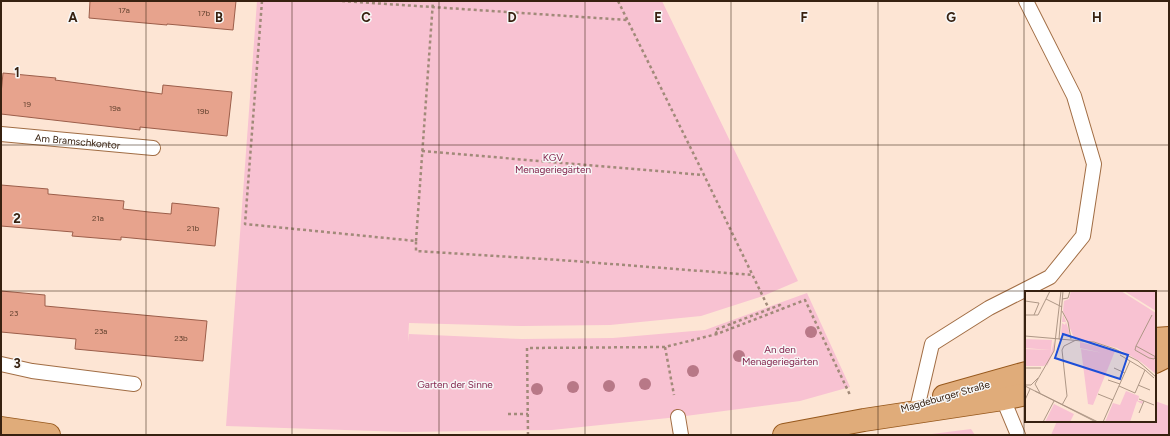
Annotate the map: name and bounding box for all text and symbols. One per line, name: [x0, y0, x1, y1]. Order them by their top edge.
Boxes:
house number: 17a: [118, 5, 130, 15]
house number: 17b: [198, 8, 210, 18]
text: A: [68, 10, 78, 25]
text: B: [215, 10, 223, 25]
text: C: [361, 10, 371, 25]
text: D: [507, 10, 517, 25]
text: E: [654, 10, 662, 25]
text: F: [800, 10, 808, 25]
text: G: [946, 10, 956, 25]
text: H: [1092, 10, 1102, 25]
text: 1: [14, 65, 20, 80]
house number: 19: [23, 99, 31, 109]
house number: 19a: [109, 103, 121, 113]
house number: 19b: [197, 106, 210, 116]
street label: Am Bramschkontor: [34, 131, 122, 152]
park label: KGV Menageriegärten: [515, 151, 592, 176]
text: 2: [13, 211, 21, 226]
house number: 21a: [92, 213, 104, 223]
house number: 21b: [187, 223, 200, 233]
inset map: [1025, 291, 1156, 422]
house number: 23: [10, 308, 18, 318]
house number: 23a: [95, 326, 107, 336]
house number: 23b: [174, 333, 188, 343]
park label: An den Menageriegärten: [742, 343, 819, 368]
text: 3: [13, 356, 21, 371]
street label: Magdeburger Straße: [899, 377, 992, 415]
park label: Garten der Sinne: [417, 378, 493, 391]

